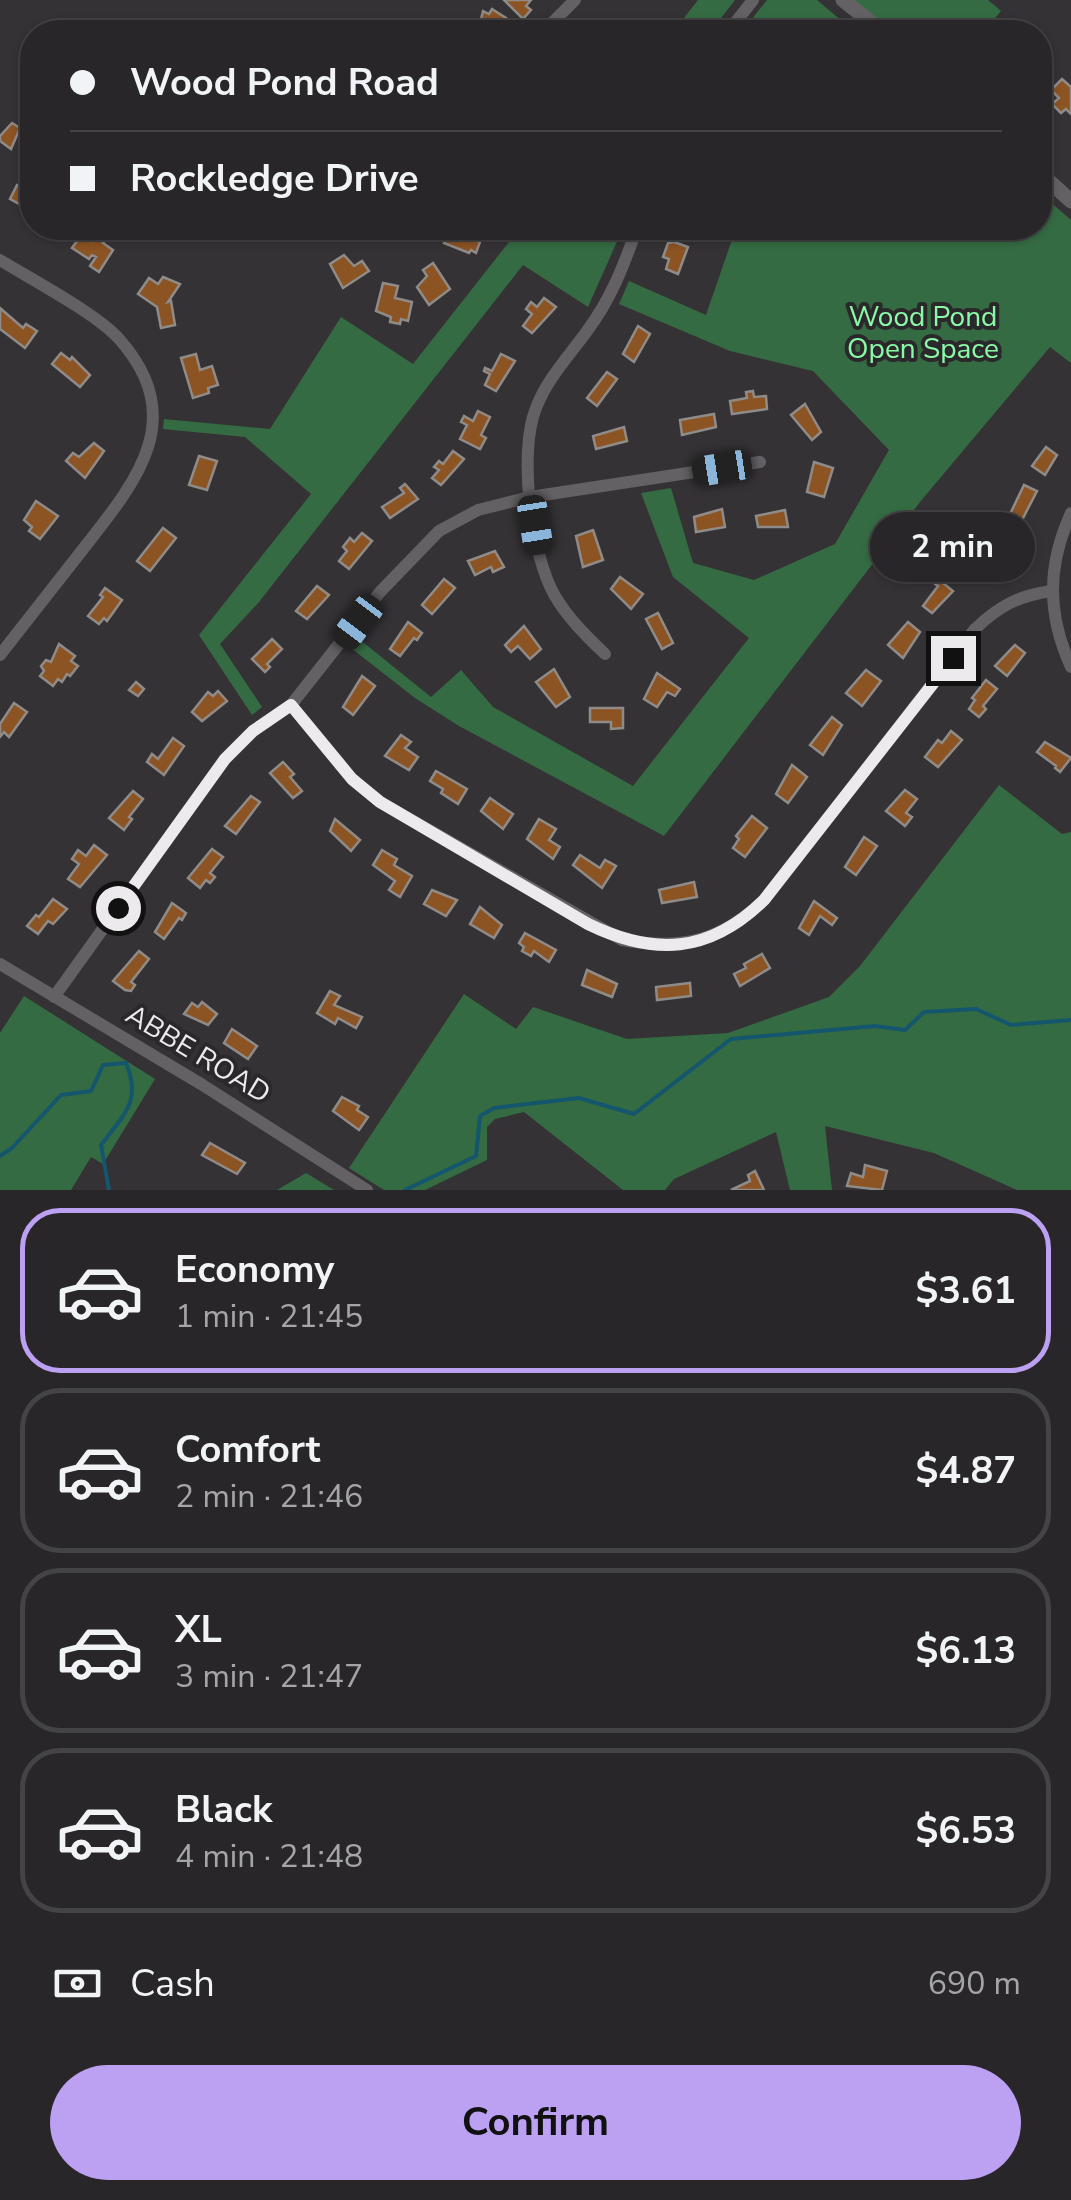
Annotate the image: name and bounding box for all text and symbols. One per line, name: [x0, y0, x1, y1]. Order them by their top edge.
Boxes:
text: Wood Pond Road: [130, 57, 439, 108]
text: Rockledge Drive: [130, 153, 419, 204]
park label: Wood Pond Open Space: [847, 298, 999, 368]
car: [690, 448, 754, 488]
car: [515, 493, 555, 557]
callout: 2 min: [870, 513, 1036, 583]
text: 2 min: [911, 525, 994, 568]
car: [328, 589, 388, 655]
route end: [931, 636, 976, 681]
route start: [96, 886, 141, 931]
street label: ABBE ROAD: [118, 996, 278, 1112]
text: Economy: [175, 1244, 334, 1295]
icon: car: [55, 1246, 145, 1336]
text: $3.61: [915, 1265, 1016, 1316]
text: 1 min · 21:45: [175, 1295, 363, 1338]
text: Comfort: [175, 1424, 320, 1475]
icon: car: [55, 1426, 145, 1516]
text: $4.87: [915, 1445, 1016, 1496]
text: 2 min · 21:46: [175, 1475, 363, 1518]
text: XL: [175, 1604, 222, 1655]
icon: car: [55, 1606, 145, 1696]
text: $6.13: [915, 1625, 1016, 1676]
text: 3 min · 21:47: [175, 1655, 363, 1698]
text: Black: [175, 1784, 272, 1835]
icon: car: [55, 1786, 145, 1876]
text: $6.53: [915, 1805, 1016, 1856]
text: 4 min · 21:48: [175, 1835, 363, 1878]
icon: cash: [50, 1956, 105, 2011]
text: Cash: [130, 1958, 215, 2009]
text: 690 m: [928, 1962, 1021, 2005]
button: Confirm: [50, 2065, 1021, 2180]

